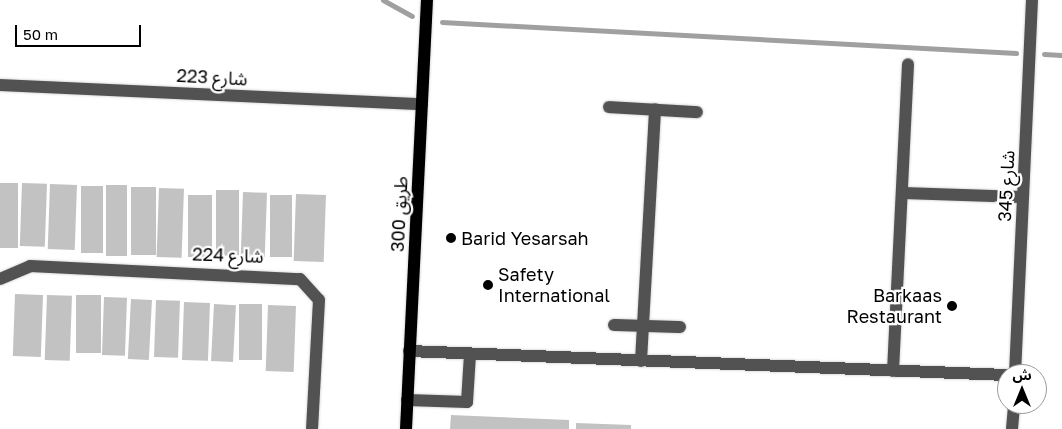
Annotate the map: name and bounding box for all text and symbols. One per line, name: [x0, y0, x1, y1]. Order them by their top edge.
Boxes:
scale bar: [18, 15, 144, 47]
text: 50 m: [23, 25, 58, 43]
street label: شارع 223: [176, 64, 248, 90]
street label: شارع 345: [993, 150, 1019, 222]
street label: طريق 300: [386, 175, 412, 253]
place label: Barid Yesarsah: [461, 227, 589, 249]
marker: Barid Yesarsah: [445, 232, 457, 244]
street label: شارع 224: [192, 243, 264, 267]
place label: Safety International: [498, 264, 610, 306]
marker: Safety International: [482, 279, 494, 291]
place label: Barkaas Restaurant: [847, 285, 942, 328]
marker: Barkaas Restaurant: [946, 300, 958, 312]
north arrow: [997, 364, 1047, 414]
text: ش: [1012, 366, 1032, 383]

